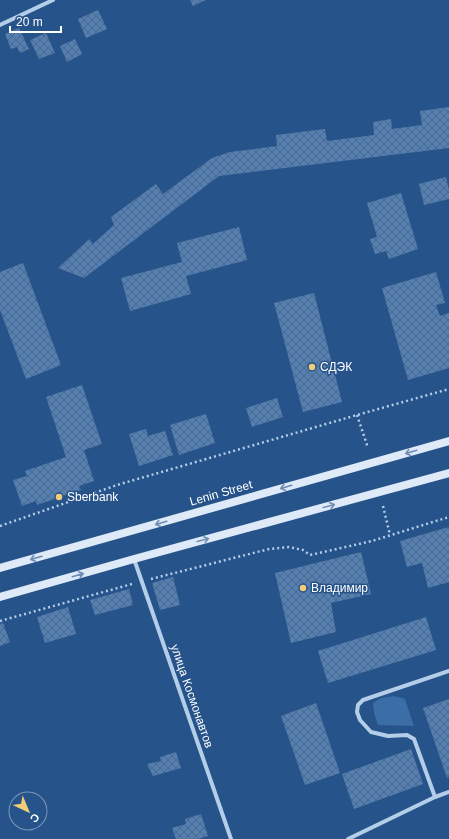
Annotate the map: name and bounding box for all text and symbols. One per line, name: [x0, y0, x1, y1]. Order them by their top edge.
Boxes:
scale bar: [10, 8, 61, 34]
text: 20 m: [16, 15, 43, 29]
place label: СДЭК: [320, 360, 352, 374]
marker: СДЭК: [307, 362, 317, 372]
one-way arrow: [405, 449, 418, 456]
street label: Lenin Street: [188, 477, 255, 509]
one-way arrow: [280, 484, 293, 491]
place label: Sberbank: [67, 490, 119, 504]
marker: Sberbank: [54, 492, 64, 502]
one-way arrow: [322, 502, 335, 509]
one-way arrow: [155, 519, 168, 527]
one-way arrow: [196, 536, 209, 543]
one-way arrow: [30, 555, 43, 562]
one-way arrow: [71, 571, 84, 578]
place label: Владимир: [311, 581, 368, 595]
marker: Владимир: [298, 583, 308, 593]
street label: улица Космонавтов: [168, 642, 216, 750]
north arrow: [8, 791, 48, 831]
text: С: [28, 811, 42, 825]

